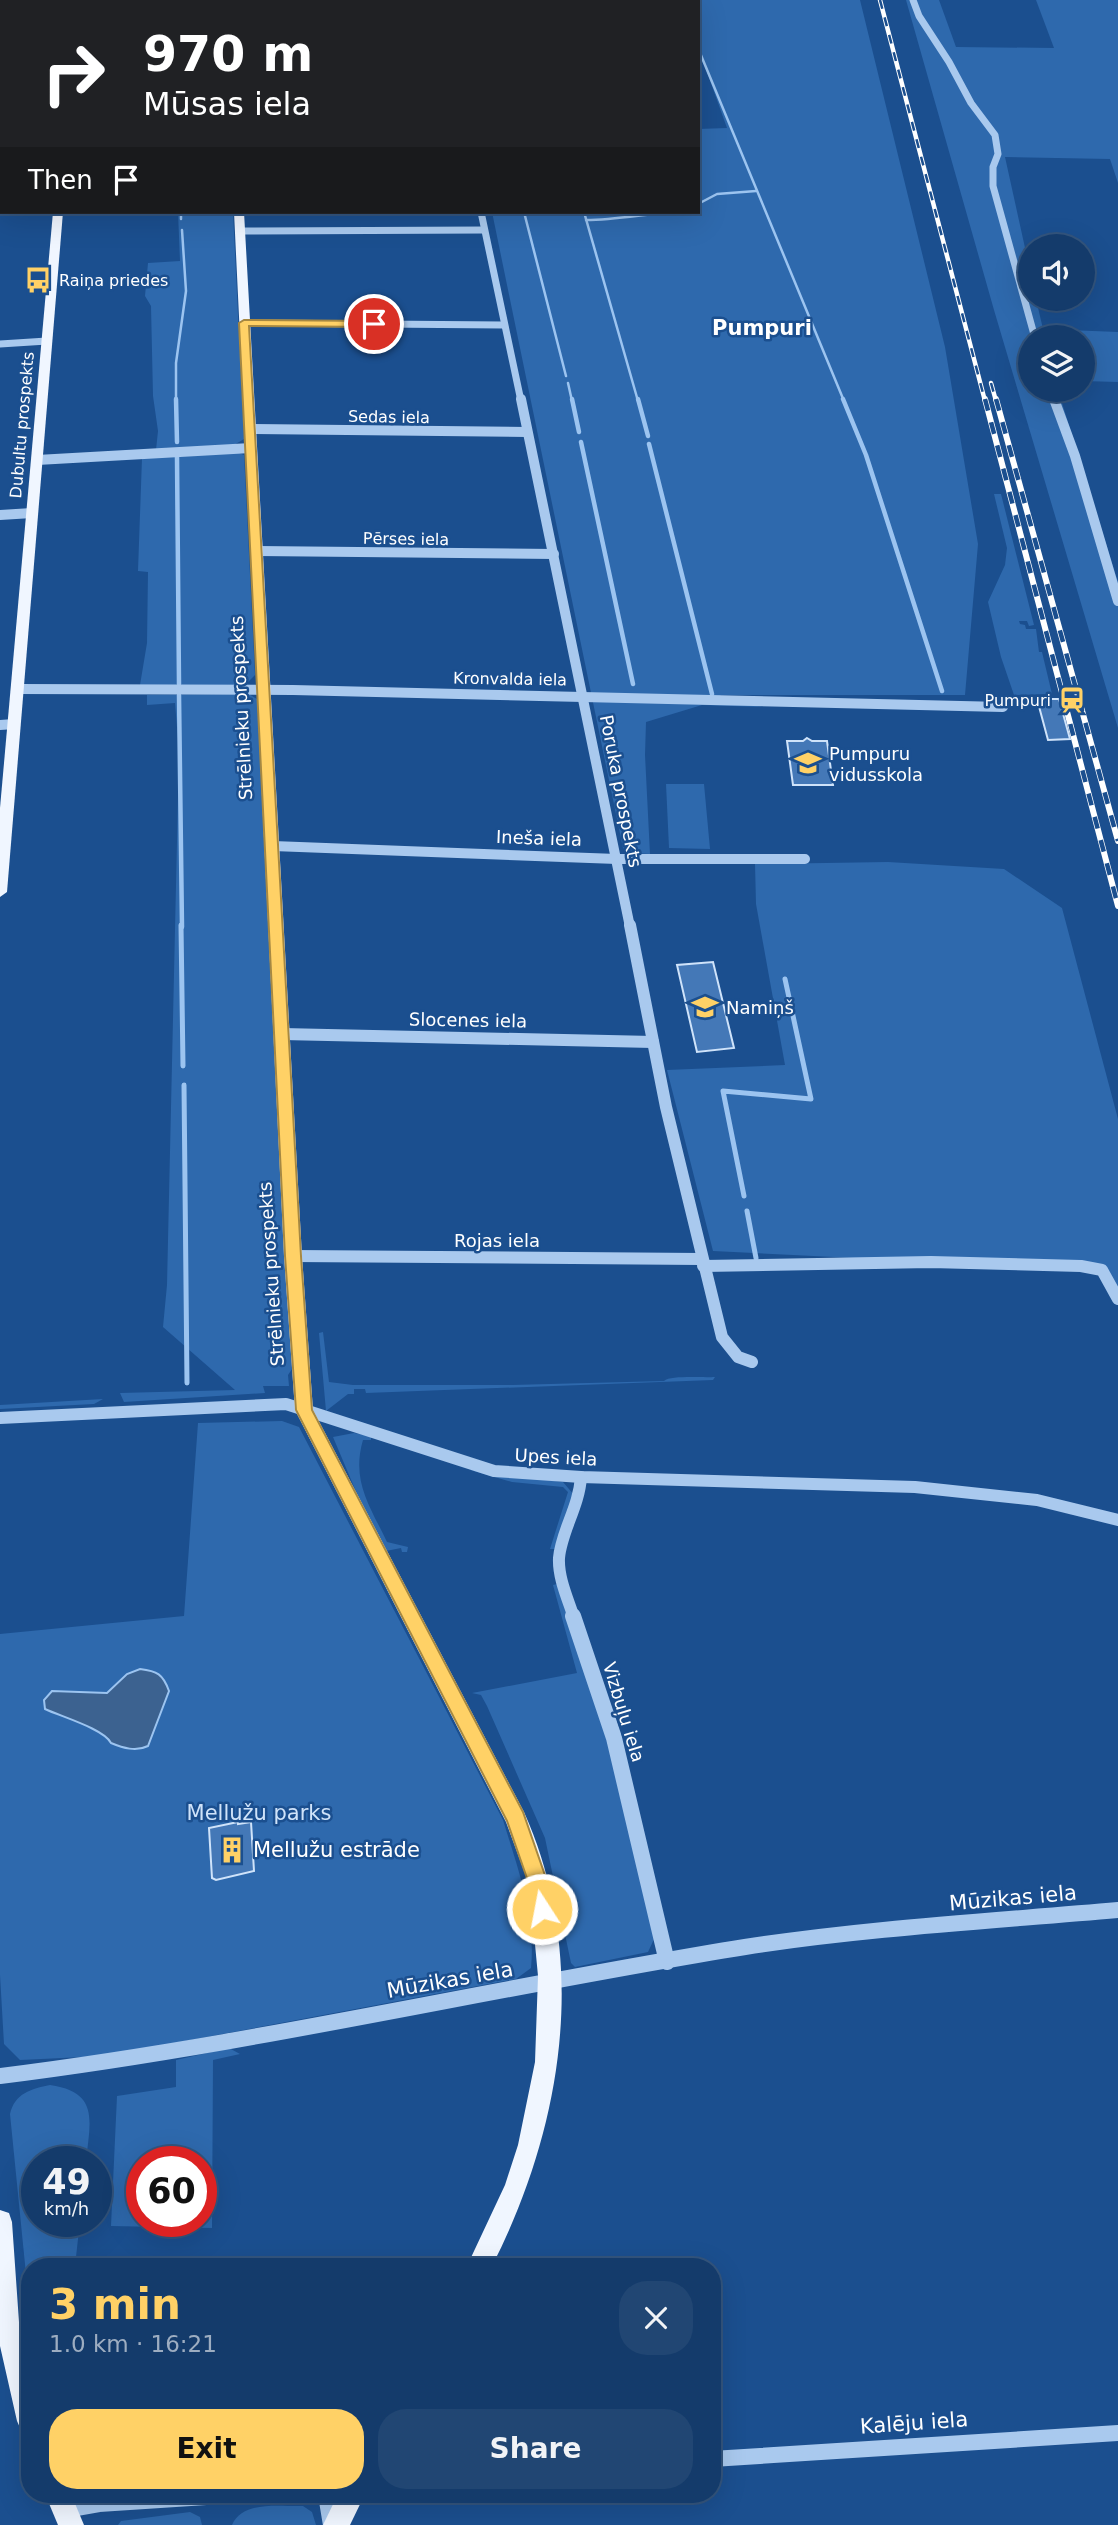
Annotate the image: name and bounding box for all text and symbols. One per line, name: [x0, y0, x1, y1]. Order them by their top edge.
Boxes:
text: 970 m: [143, 26, 313, 83]
icon: right: [28, 28, 119, 119]
text: Mūsas iela: [143, 85, 311, 123]
icon: arrive: [107, 161, 145, 199]
text: Then: [28, 165, 93, 195]
map controls: [1018, 234, 1095, 402]
button: sound: [1018, 234, 1095, 311]
bus stop icon: Raiņa priedes: [23, 265, 53, 295]
place label: Raiņa priedes: [59, 271, 168, 290]
pin: [344, 294, 404, 354]
icon: arrive: [355, 305, 393, 343]
district label: Pumpuri: [712, 316, 812, 340]
button: layers: [1018, 325, 1095, 402]
street label: Dubultu prospekts: [6, 351, 38, 499]
street label: Sedas iela: [348, 407, 430, 427]
street label: Pērses iela: [363, 529, 449, 549]
street label: Strēlnieku prospekts: [226, 615, 256, 801]
street label: Kronvalda iela: [453, 669, 567, 689]
station icon: Pumpuri: [1057, 685, 1087, 715]
place label: Pumpuri: [985, 691, 1051, 710]
street label: Poruka prospekts: [596, 713, 646, 869]
place label: Pumpuru vidusskola: [829, 743, 923, 785]
school or university icon: Pumpuru vidusskola: [793, 748, 823, 778]
street label: Ineša iela: [496, 826, 582, 850]
school or university icon: Namiņš: [690, 992, 720, 1022]
place label: Namiņš: [726, 997, 794, 1018]
street label: Slocenes iela: [409, 1008, 527, 1032]
street label: Strēlnieku prospekts: [254, 1181, 288, 1367]
street label: Rojas iela: [454, 1230, 540, 1251]
street label: Upes iela: [514, 1444, 598, 1470]
street label: Vizbuļu iela: [599, 1659, 649, 1765]
park label: Mellužu parks: [187, 1801, 331, 1825]
building icon: Mellužu estrāde: [217, 1835, 247, 1865]
place label: Mellužu estrāde: [253, 1838, 420, 1862]
position arrow: [505, 1872, 579, 1946]
street label: Mūzikas iela: [948, 1880, 1078, 1916]
street label: Mūzikas iela: [385, 1957, 515, 2003]
speed limit sign: 60: [126, 2146, 217, 2237]
text: 49: [42, 2162, 91, 2202]
text: km/h: [44, 2198, 89, 2219]
text: 3 min: [49, 2280, 181, 2329]
button: close: [619, 2281, 693, 2355]
text: 1.0 km · 16:21: [49, 2331, 217, 2357]
street label: Kalēju iela: [859, 2407, 969, 2439]
button: Exit: [49, 2409, 364, 2489]
button: Share: [378, 2409, 693, 2489]

